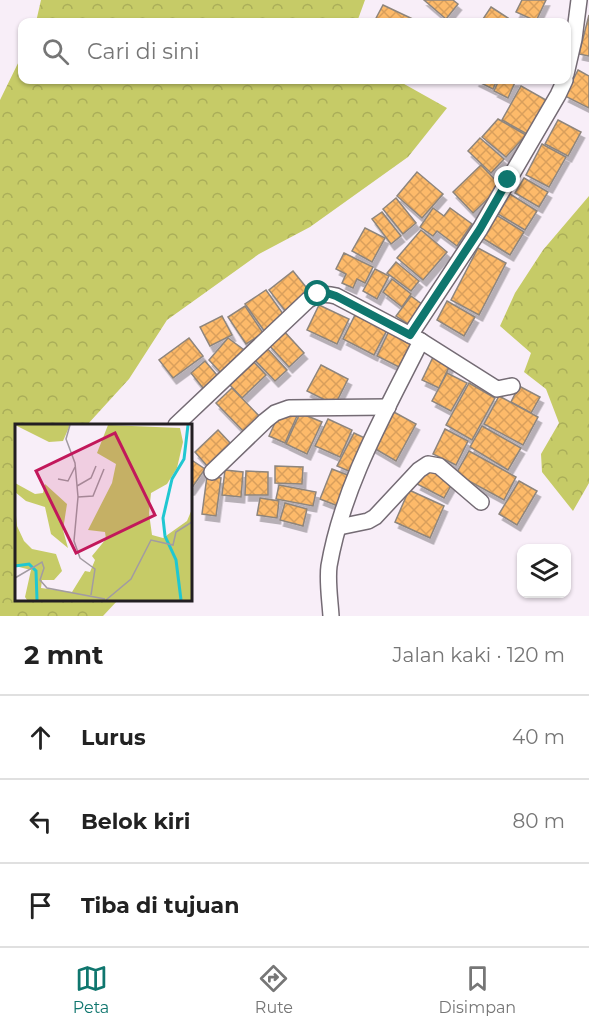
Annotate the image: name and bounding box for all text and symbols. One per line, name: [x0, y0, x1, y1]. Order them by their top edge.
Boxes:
search box: [18, 18, 571, 84]
icon: search: [39, 35, 72, 68]
text: Cari di sini: [87, 38, 200, 65]
route end: [494, 166, 520, 192]
route start: [304, 280, 330, 306]
inset map: [15, 424, 192, 601]
map controls: [517, 544, 571, 598]
button: layers: [517, 544, 571, 598]
text: 2 mnt: [24, 639, 103, 671]
text: Jalan kaki · 120 m: [393, 643, 565, 667]
icon: ahead: [24, 721, 57, 754]
text: Lurus: [81, 724, 146, 751]
text: 40 m: [512, 725, 565, 749]
icon: left: [24, 805, 57, 838]
text: Belok kiri: [81, 808, 190, 835]
text: 80 m: [513, 809, 565, 833]
icon: arrive: [24, 889, 57, 922]
text: Tiba di tujuan: [81, 892, 239, 919]
tab: Peta: [73, 962, 109, 1017]
tab: Rute: [255, 962, 293, 1017]
tab: Disimpan: [439, 962, 516, 1017]

